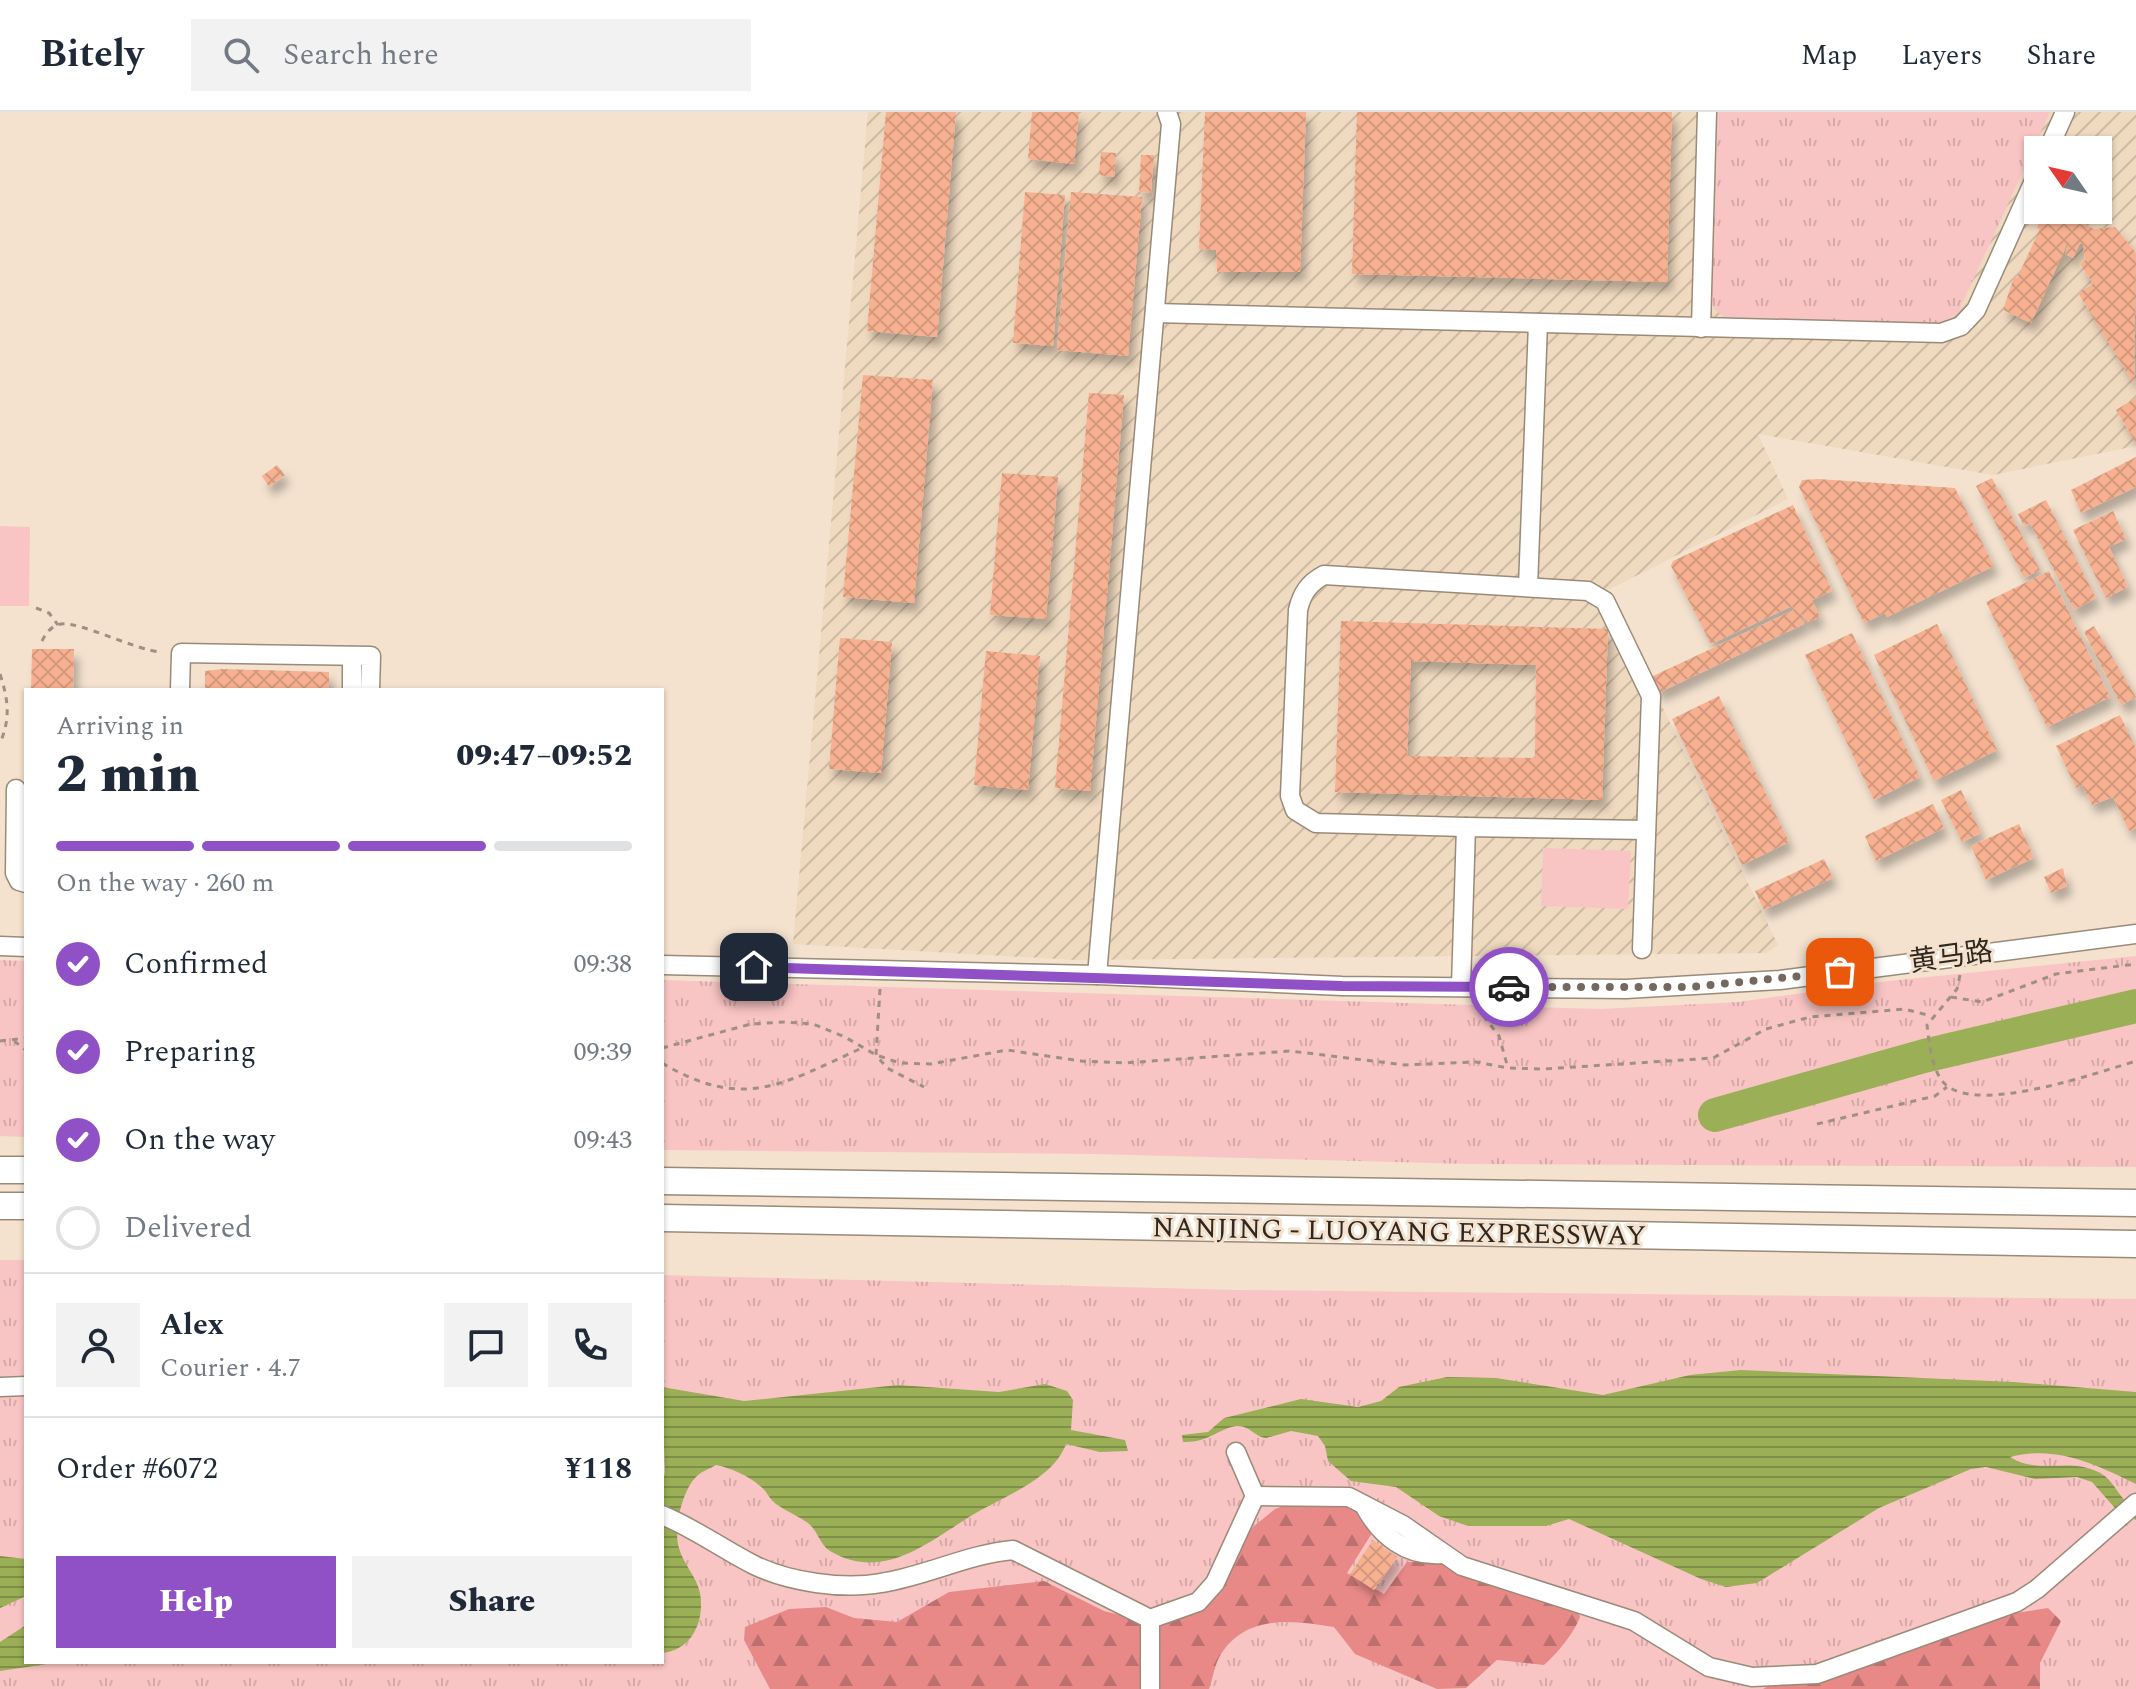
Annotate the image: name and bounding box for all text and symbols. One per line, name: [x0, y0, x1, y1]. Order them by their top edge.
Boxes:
search box: [191, 19, 751, 91]
text: Bitely: [40, 26, 143, 84]
text: Search here: [283, 32, 439, 78]
icon: search: [219, 33, 263, 77]
text: Map: [1801, 34, 1857, 77]
text: Layers: [1901, 34, 1983, 77]
text: Share: [2027, 34, 2096, 77]
north arrow: [2024, 136, 2112, 224]
map controls: [2024, 136, 2112, 224]
text: Arriving in: [56, 706, 184, 746]
text: 09:47–09:52: [456, 733, 632, 779]
text: 2 min: [56, 736, 200, 815]
text: On the way · 260 m: [56, 863, 274, 903]
street label: 黄马路: [1906, 930, 1996, 984]
pin: [720, 933, 788, 1001]
pin: [1806, 938, 1874, 1006]
text: Confirmed: [124, 941, 268, 987]
icon: check: [56, 942, 100, 986]
text: 09:38: [573, 944, 632, 984]
icon: home: [732, 945, 776, 989]
courier: [1469, 947, 1549, 1027]
icon: bag: [1818, 950, 1862, 994]
icon: car: [1487, 965, 1531, 1009]
text: Preparing: [124, 1029, 256, 1075]
icon: check: [56, 1030, 100, 1074]
text: 09:39: [573, 1032, 632, 1072]
text: On the way: [124, 1117, 275, 1163]
icon: check: [56, 1118, 100, 1162]
text: 09:43: [573, 1120, 632, 1160]
text: Delivered: [124, 1205, 252, 1251]
street label: NANJING - LUOYANG EXPRESSWAY: [1152, 1206, 1646, 1258]
text: Alex: [160, 1302, 224, 1348]
button: person: [56, 1303, 140, 1387]
button: chat: [444, 1303, 528, 1387]
button: phone: [548, 1303, 632, 1387]
text: Courier · 4.7: [160, 1348, 301, 1388]
text: Order #6072: [56, 1446, 218, 1492]
text: ¥118: [565, 1446, 632, 1492]
button: Help: [56, 1556, 336, 1648]
button: Share: [352, 1556, 632, 1648]

